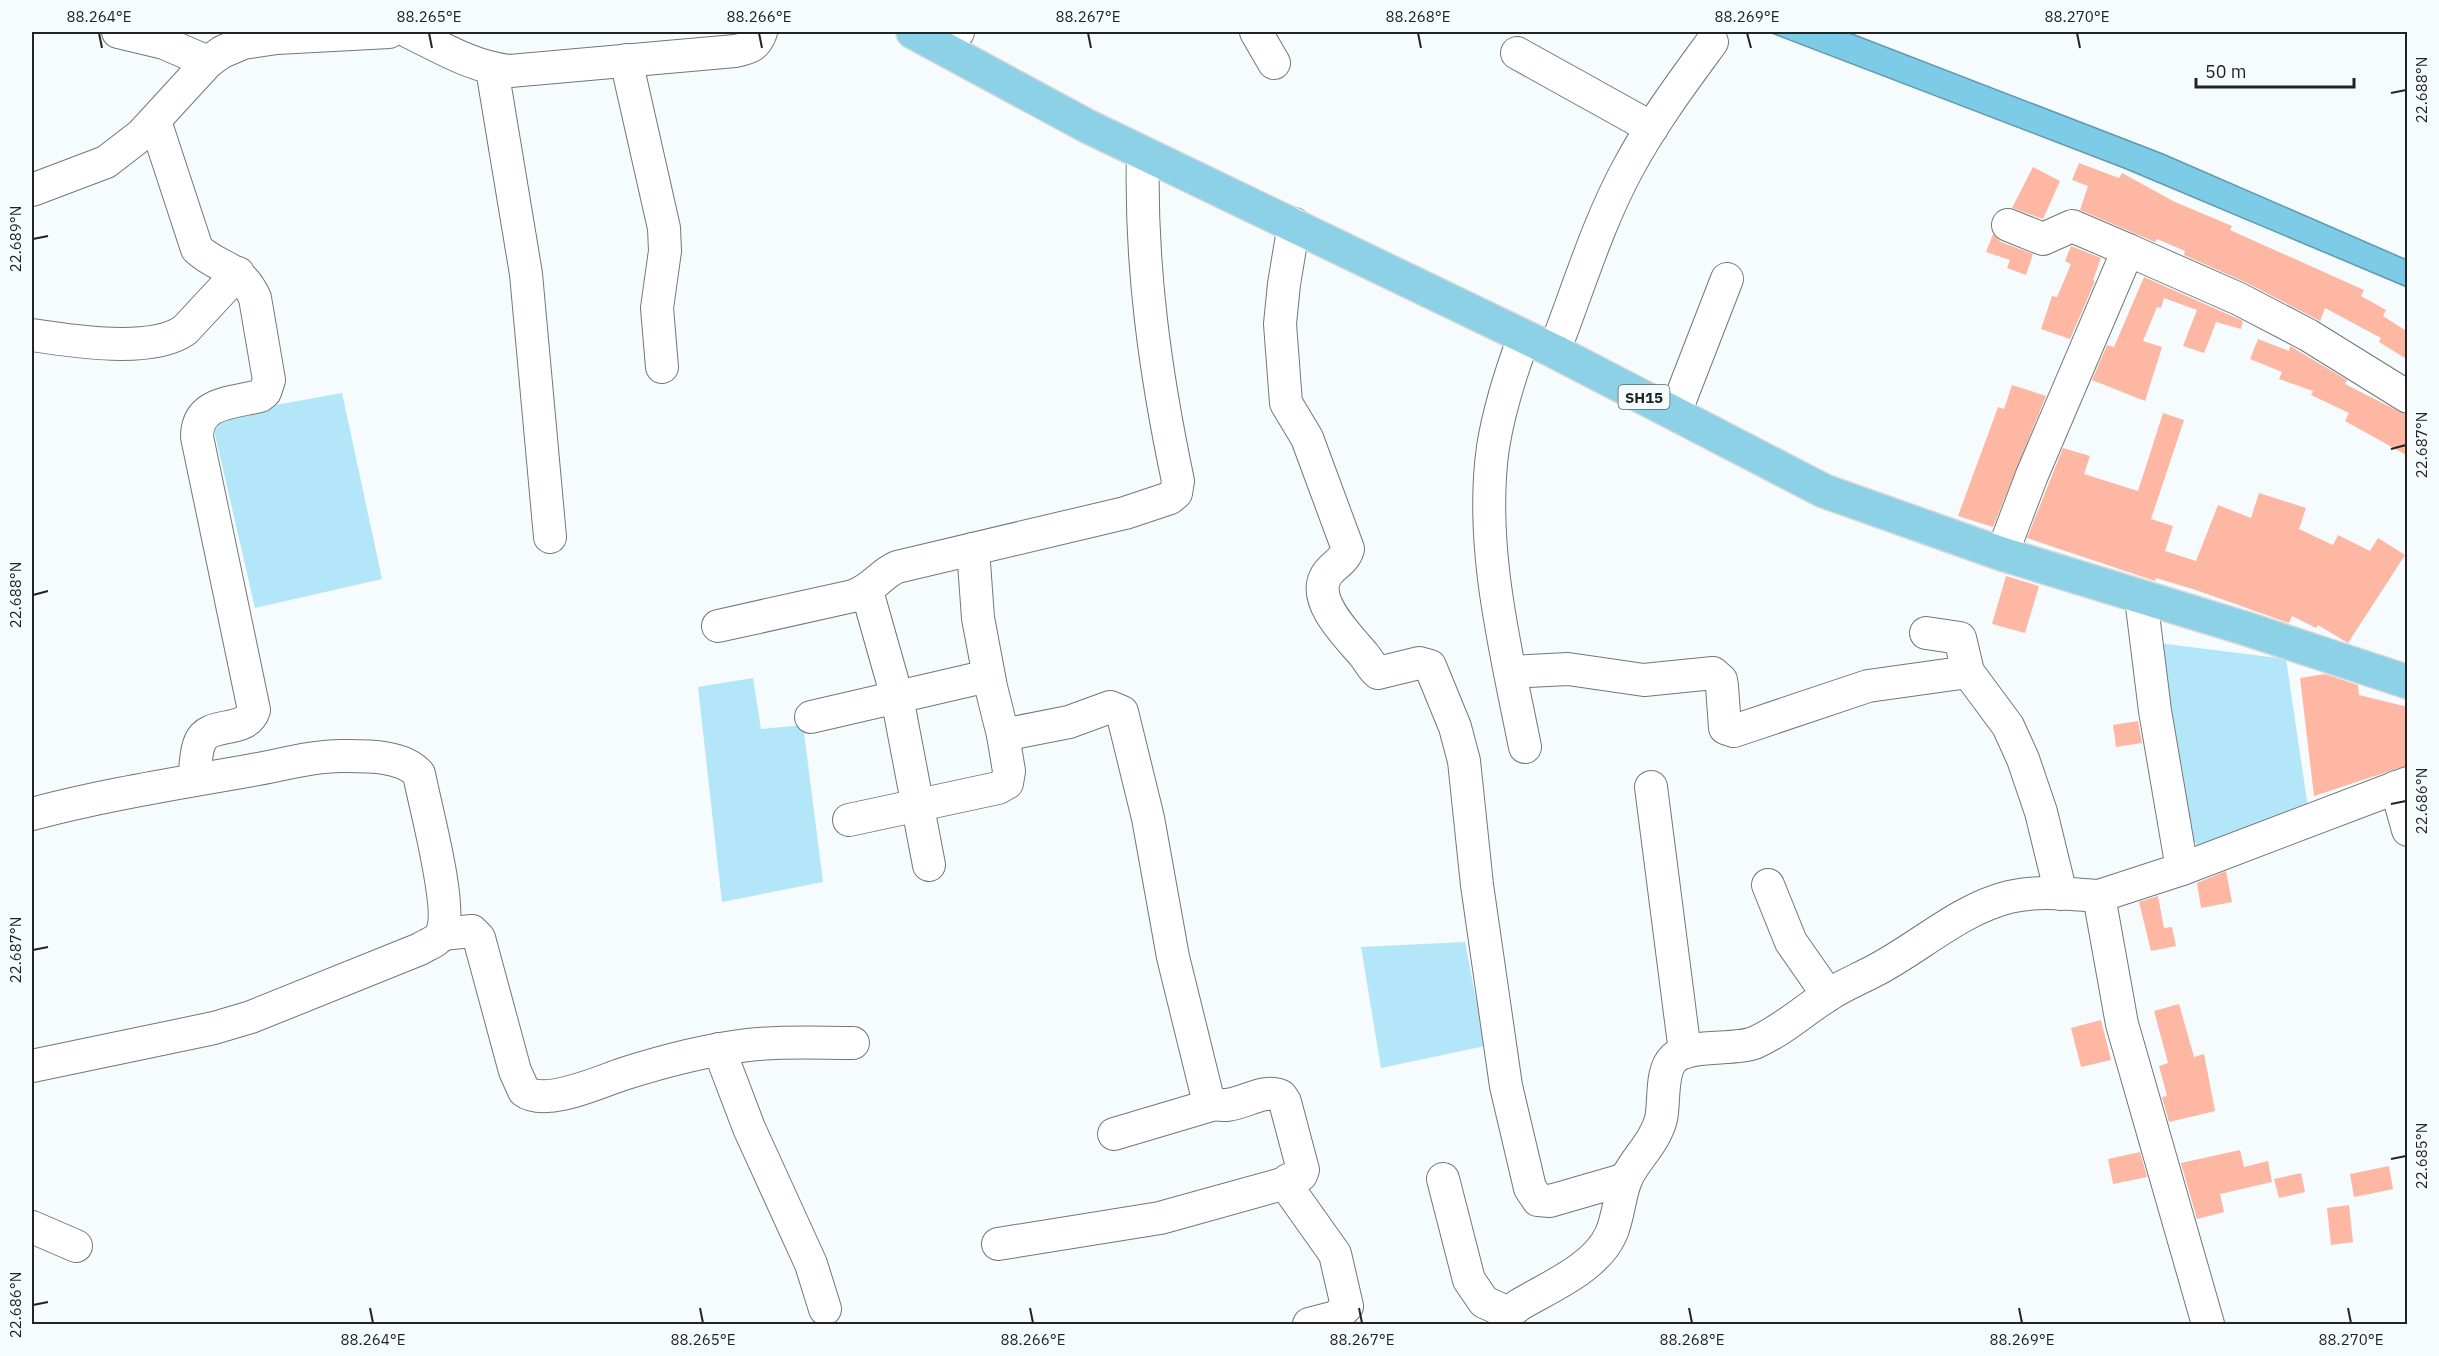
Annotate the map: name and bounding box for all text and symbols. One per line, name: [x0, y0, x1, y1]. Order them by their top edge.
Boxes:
text: 88.264°E: [67, 7, 131, 26]
text: 88.265°E: [397, 7, 461, 26]
text: 88.266°E: [727, 7, 791, 26]
text: 88.267°E: [1056, 7, 1120, 26]
text: 88.268°E: [1386, 7, 1450, 26]
text: 88.269°E: [1715, 7, 1779, 26]
text: 88.270°E: [2045, 7, 2109, 26]
scale bar: [2196, 51, 2354, 89]
text: 22.688°N: [2412, 57, 2431, 123]
text: 50 m: [2205, 60, 2247, 83]
text: 22.689°N: [6, 206, 25, 272]
road number: SH15: [1618, 385, 1670, 409]
text: 22.687°N: [2412, 412, 2431, 478]
text: 22.688°N: [6, 562, 25, 628]
text: 22.686°N: [2412, 768, 2431, 834]
text: 22.687°N: [6, 917, 25, 983]
text: 22.685°N: [2412, 1123, 2431, 1189]
text: 22.686°N: [6, 1272, 25, 1338]
text: 88.264°E: [341, 1330, 405, 1349]
text: 88.265°E: [671, 1330, 735, 1349]
text: 88.266°E: [1001, 1330, 1065, 1349]
text: 88.267°E: [1330, 1330, 1394, 1349]
text: 88.268°E: [1660, 1330, 1724, 1349]
text: 88.269°E: [1990, 1330, 2054, 1349]
text: 88.270°E: [2319, 1330, 2383, 1349]

